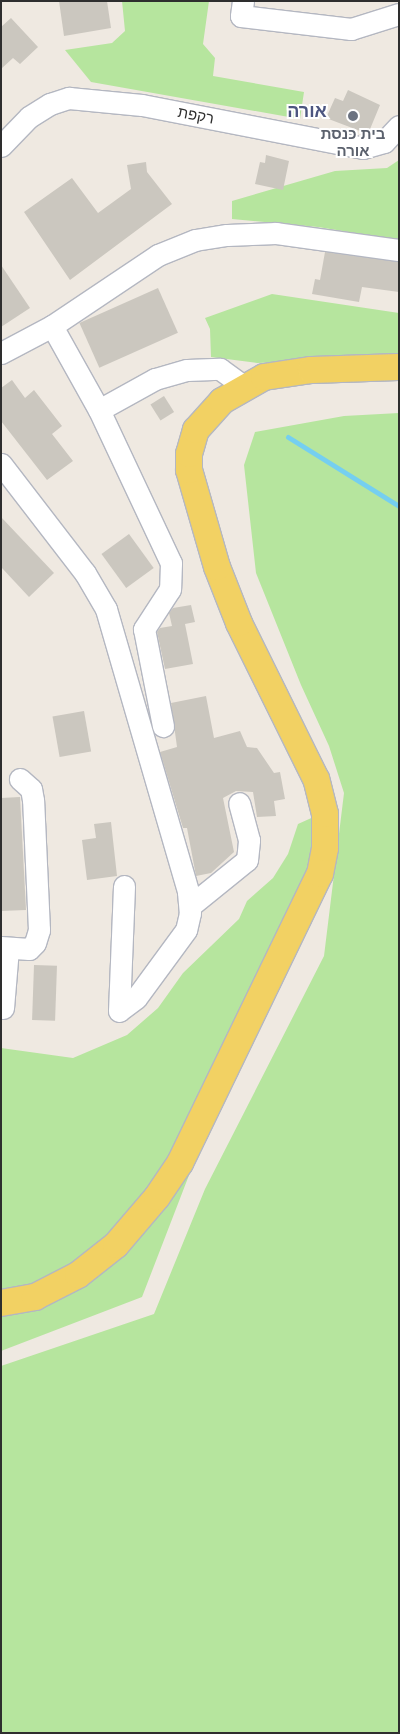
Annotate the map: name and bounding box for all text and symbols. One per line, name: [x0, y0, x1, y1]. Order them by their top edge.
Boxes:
district label: אורה: [287, 100, 327, 122]
street label: רקפת: [176, 103, 216, 127]
marker: בית כנסת אורה: [347, 110, 359, 122]
place label: בית כנסת אורה: [321, 124, 385, 159]

